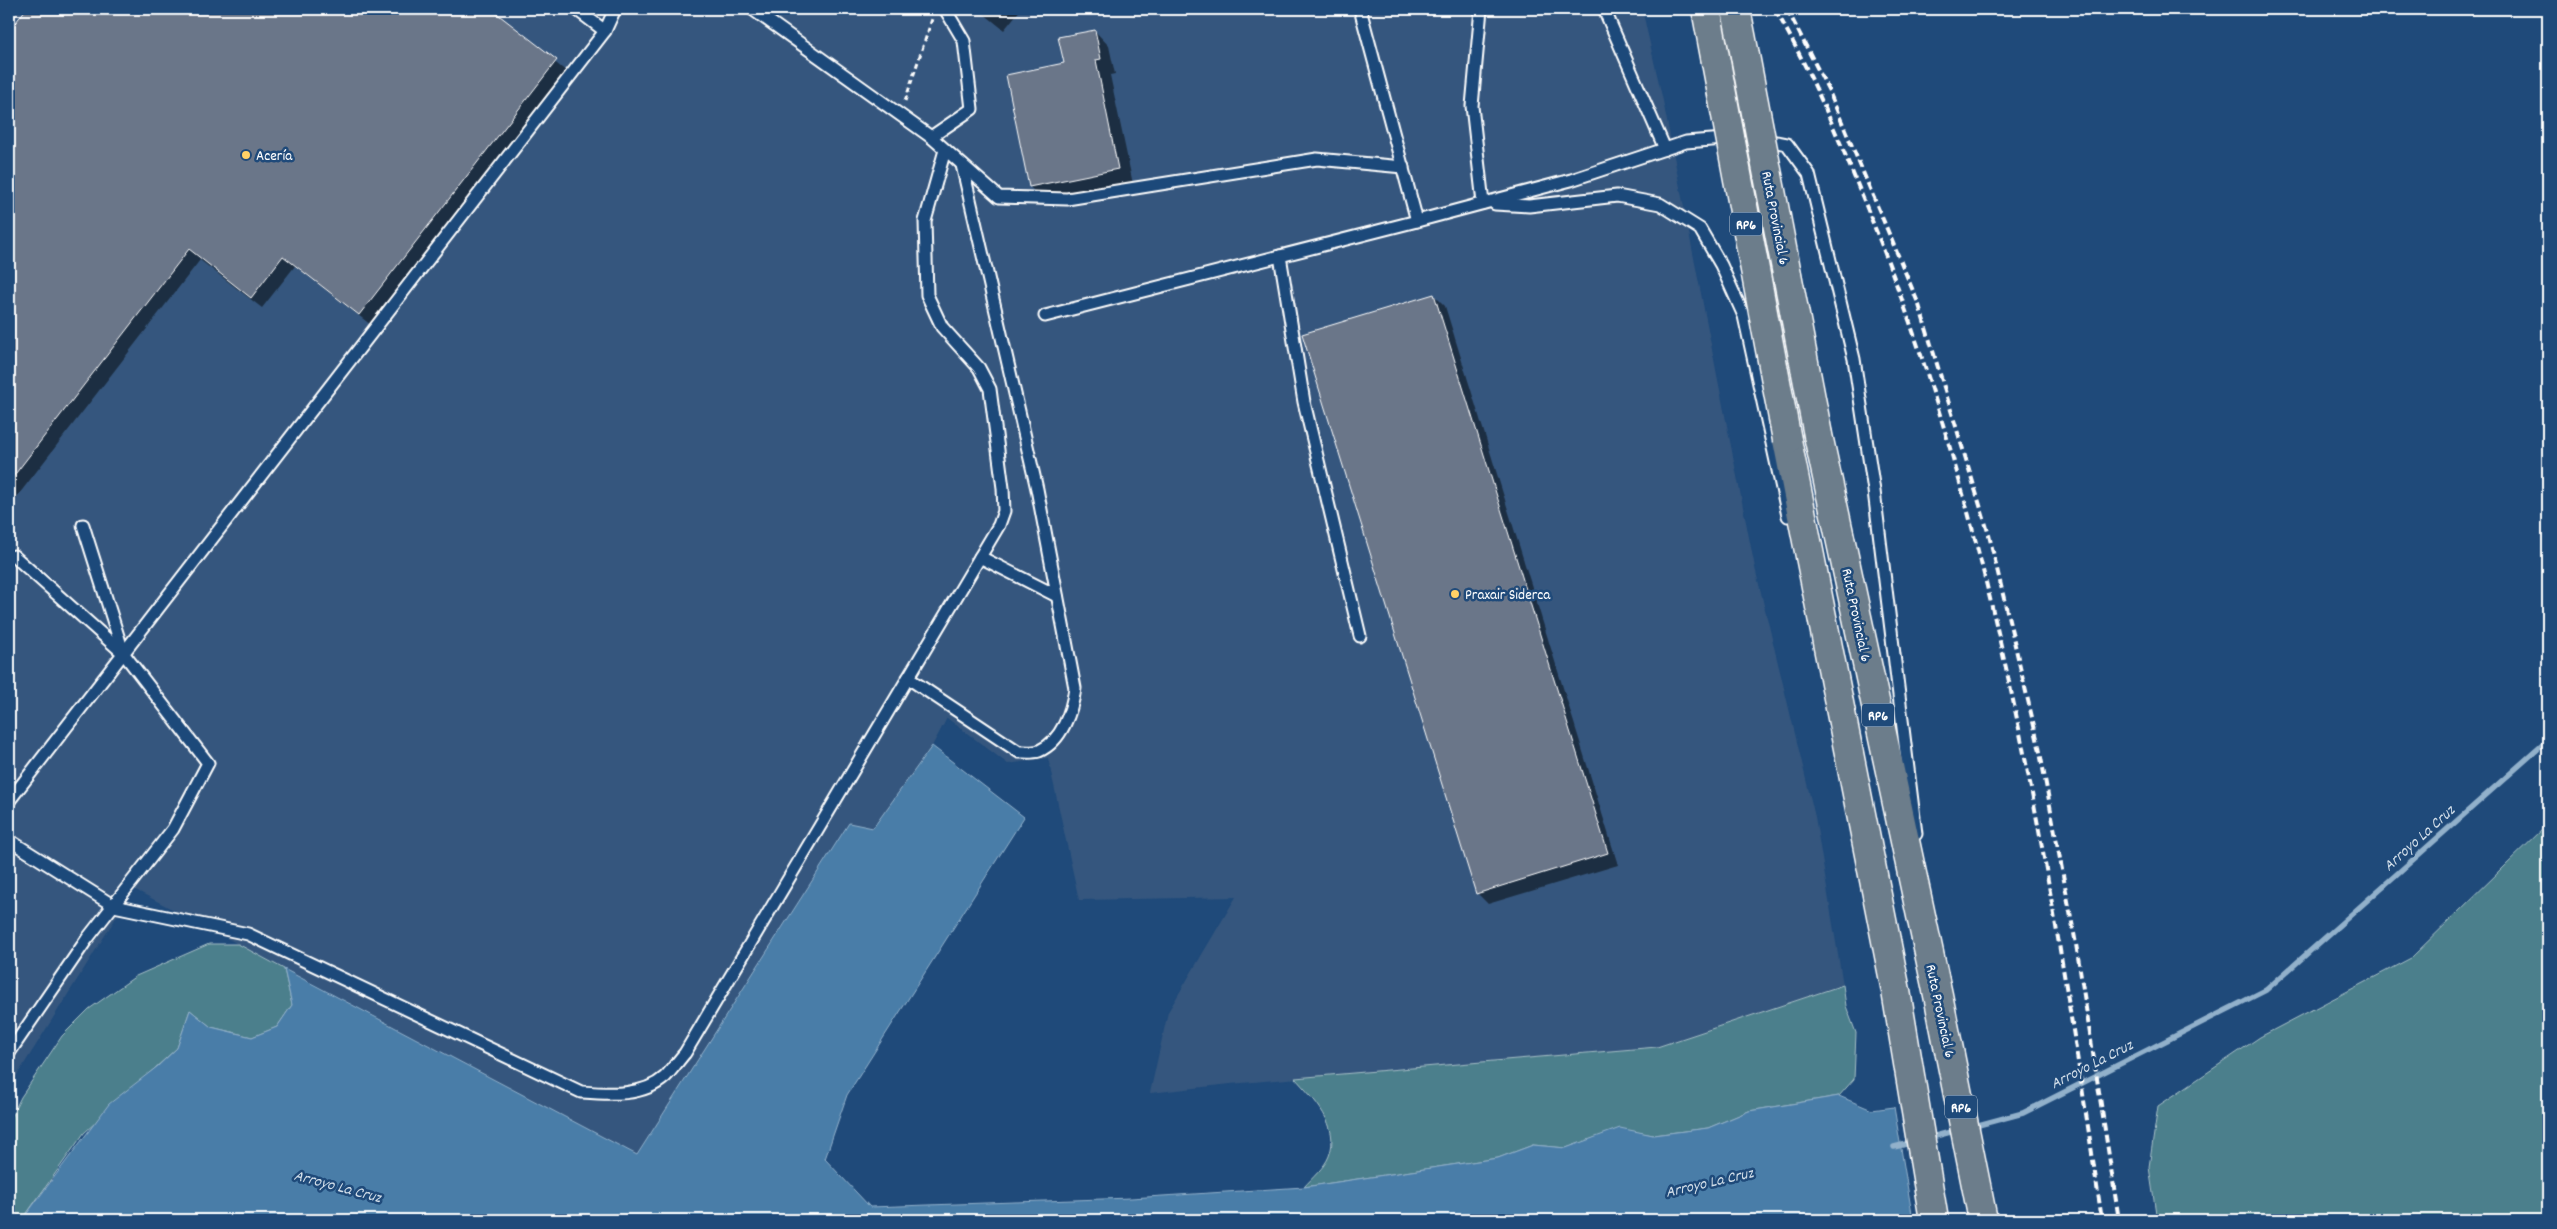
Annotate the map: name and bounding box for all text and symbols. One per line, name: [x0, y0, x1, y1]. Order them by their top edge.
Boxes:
place label: Acería: [256, 146, 293, 168]
marker: Acería: [240, 149, 252, 161]
street label: Ruta Provincial 6: [1754, 170, 1794, 267]
road number: RP6: [1730, 212, 1762, 235]
street label: Ruta Provincial 6: [1834, 567, 1876, 664]
place label: Praxair Siderca: [1465, 585, 1551, 607]
marker: Praxair Siderca: [1449, 588, 1461, 600]
road number: RP6: [1862, 704, 1894, 726]
water label: Arroyo La Cruz: [2379, 800, 2461, 877]
street label: Ruta Provincial 6: [1918, 963, 1960, 1060]
water label: Arroyo La Cruz: [2047, 1034, 2138, 1096]
road number: RP6: [1945, 1096, 1977, 1118]
water label: Arroyo La Cruz: [1663, 1162, 1757, 1205]
water label: Arroyo La Cruz: [291, 1165, 384, 1210]

